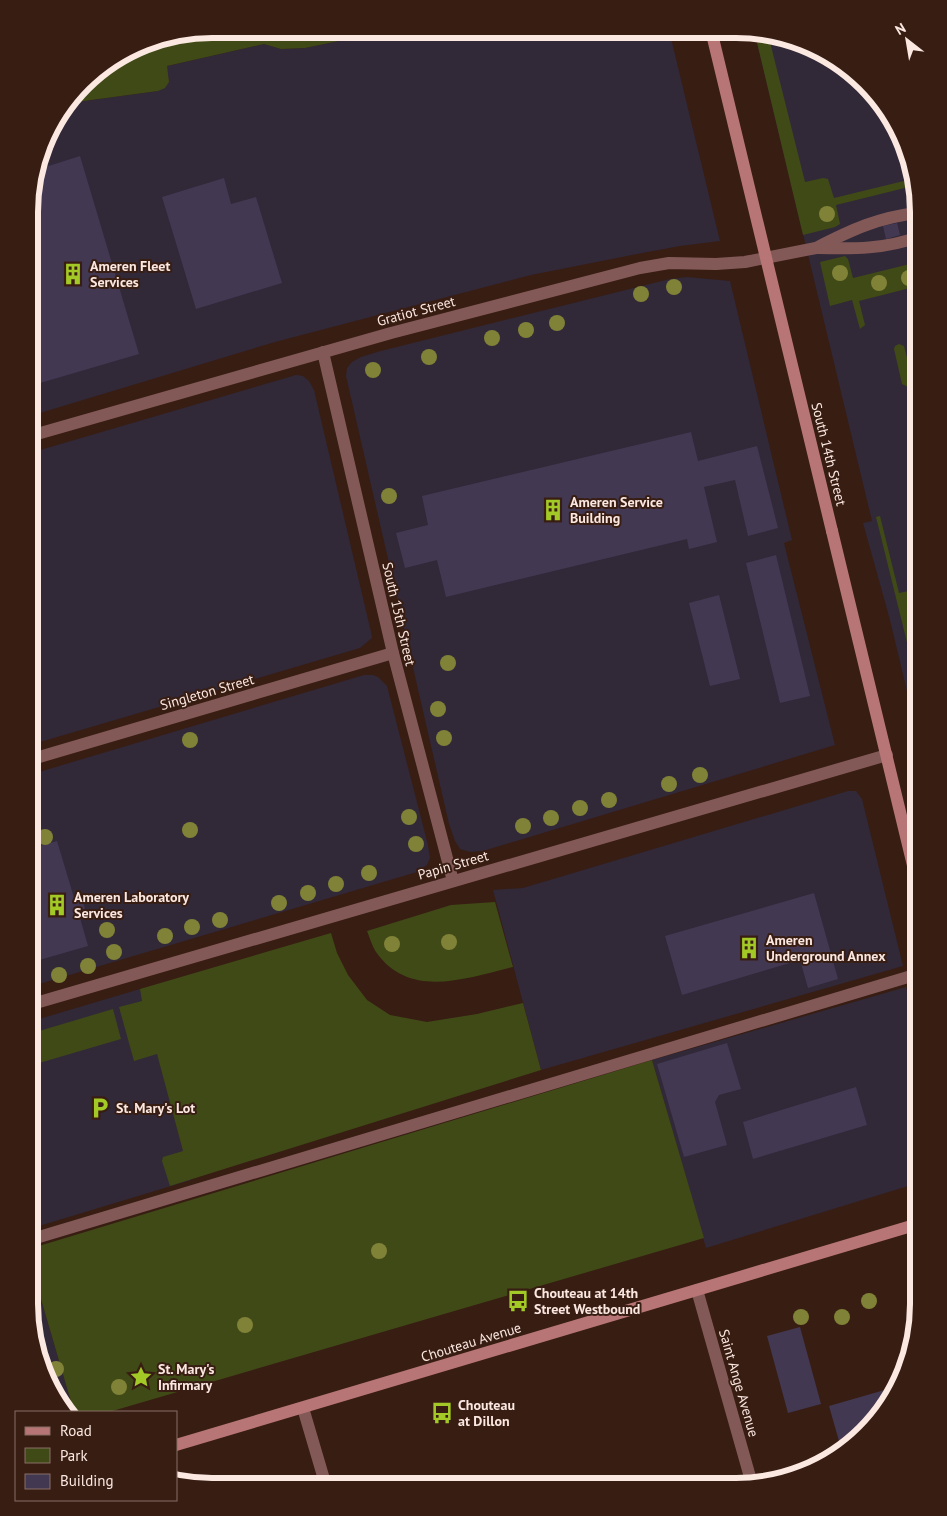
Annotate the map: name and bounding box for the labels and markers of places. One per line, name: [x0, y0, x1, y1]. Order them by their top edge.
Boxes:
place label: Ameren Fleet Services: [90, 257, 170, 291]
building icon: Ameren Fleet Services: [60, 261, 86, 287]
place label: Ameren Service Building: [570, 493, 663, 527]
building icon: Ameren Service Building: [540, 497, 566, 523]
place label: Ameren Laboratory Services: [74, 888, 189, 922]
building icon: Ameren Laboratory Services: [44, 892, 70, 918]
place label: Ameren Underground Annex: [766, 931, 886, 965]
building icon: Ameren Underground Annex: [736, 935, 762, 961]
parking icon: St. Mary's Lot: [87, 1095, 113, 1121]
place label: St. Mary's Lot: [116, 1099, 195, 1117]
place label: Chouteau at 14th Street Westbound: [534, 1284, 640, 1318]
bus stop icon: Chouteau at 14th Street Westbound: [505, 1288, 531, 1314]
place label: St. Mary's Infirmary: [158, 1360, 215, 1394]
place icon: St. Mary's Infirmary: [128, 1364, 154, 1390]
place label: Chouteau at Dillon: [458, 1396, 515, 1430]
bus stop icon: Chouteau at Dillon: [429, 1400, 455, 1426]

